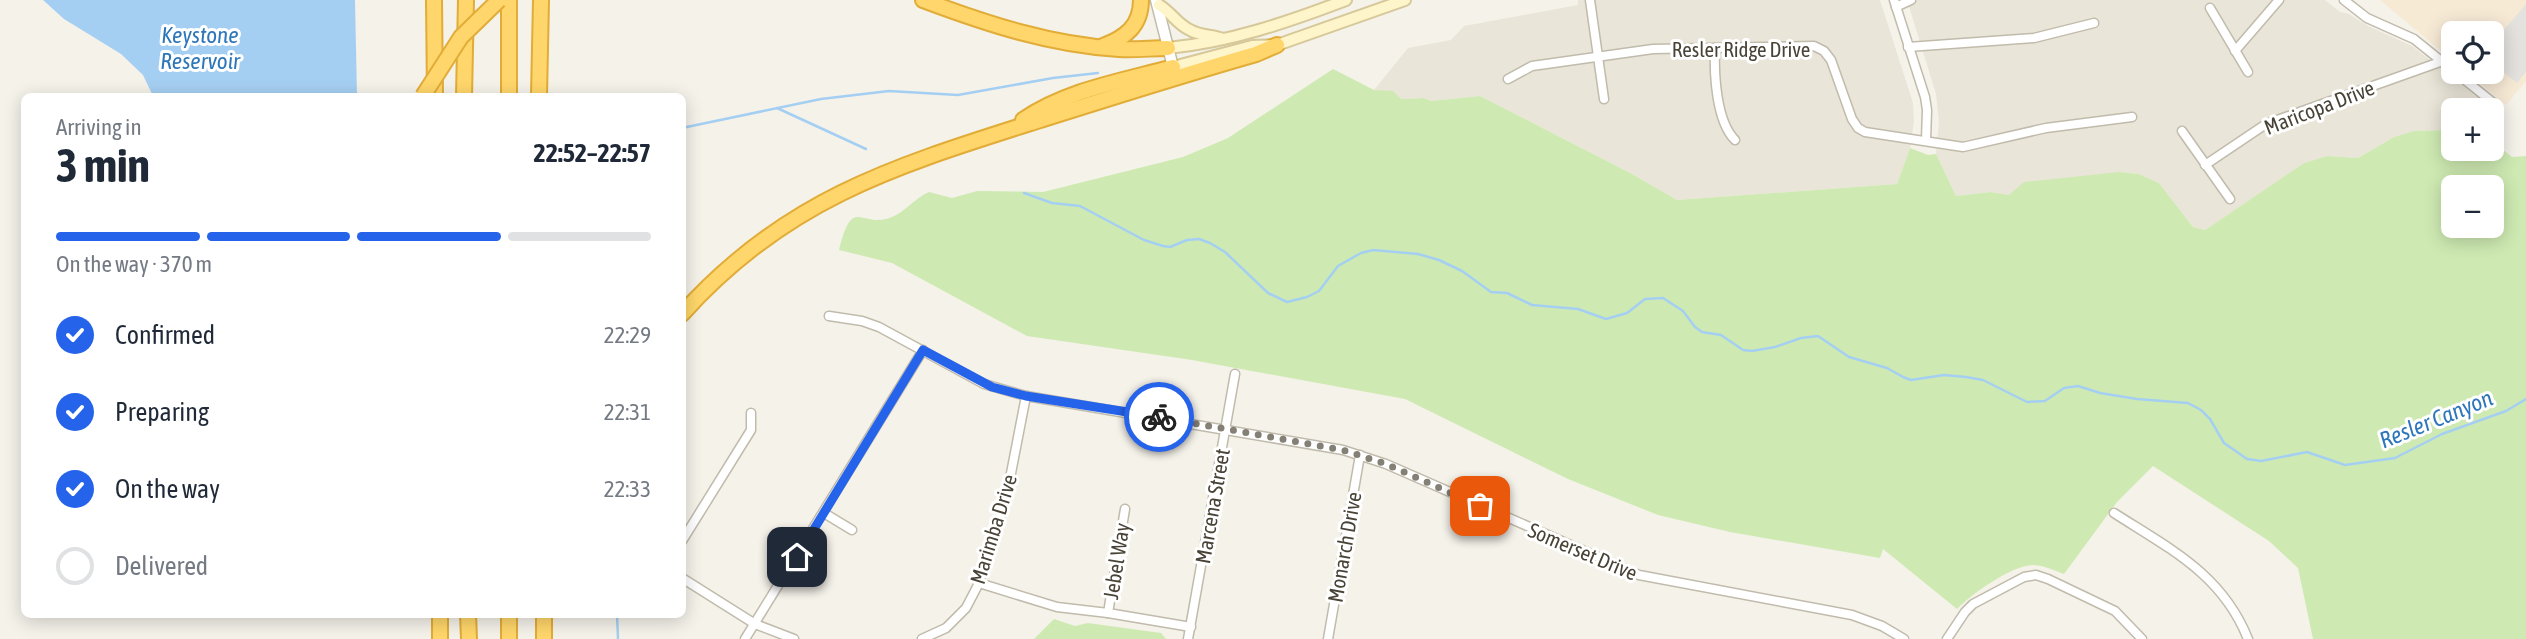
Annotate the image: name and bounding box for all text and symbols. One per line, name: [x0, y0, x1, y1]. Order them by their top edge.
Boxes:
map controls: [2441, 21, 2504, 238]
button: locate: [2441, 21, 2504, 84]
water label: Keystone Reservoir: [160, 22, 241, 74]
street label: Resler Ridge Drive: [1672, 37, 1810, 61]
street label: Maricopa Drive: [2261, 75, 2377, 139]
button: +: [2441, 98, 2504, 161]
text: Arriving in: [56, 114, 142, 140]
text: 22:52–22:57: [534, 138, 651, 168]
text: 3 min: [56, 139, 150, 192]
button: −: [2441, 175, 2504, 238]
text: On the way · 370 m: [56, 251, 212, 277]
icon: check: [56, 316, 94, 354]
text: Confirmed: [115, 320, 215, 350]
text: 22:29: [604, 322, 651, 348]
courier: [1124, 382, 1194, 452]
water label: Resler Canyon: [2376, 385, 2496, 453]
icon: check: [56, 393, 94, 431]
text: Preparing: [115, 397, 209, 427]
icon: bike: [1140, 398, 1178, 436]
text: 22:31: [604, 399, 651, 425]
street label: Marcena Street: [1190, 447, 1234, 565]
icon: check: [56, 470, 94, 508]
street label: Marimba Drive: [965, 471, 1021, 587]
text: On the way: [115, 474, 220, 504]
text: 22:33: [604, 476, 651, 502]
pin: [1450, 476, 1510, 536]
icon: bag: [1461, 487, 1499, 525]
street label: Monarch Drive: [1322, 490, 1366, 604]
street label: Somerset Drive: [1525, 517, 1641, 585]
street label: Jebel Way: [1098, 521, 1134, 601]
pin: [767, 527, 827, 587]
icon: home: [778, 538, 816, 576]
text: Delivered: [115, 551, 208, 581]

